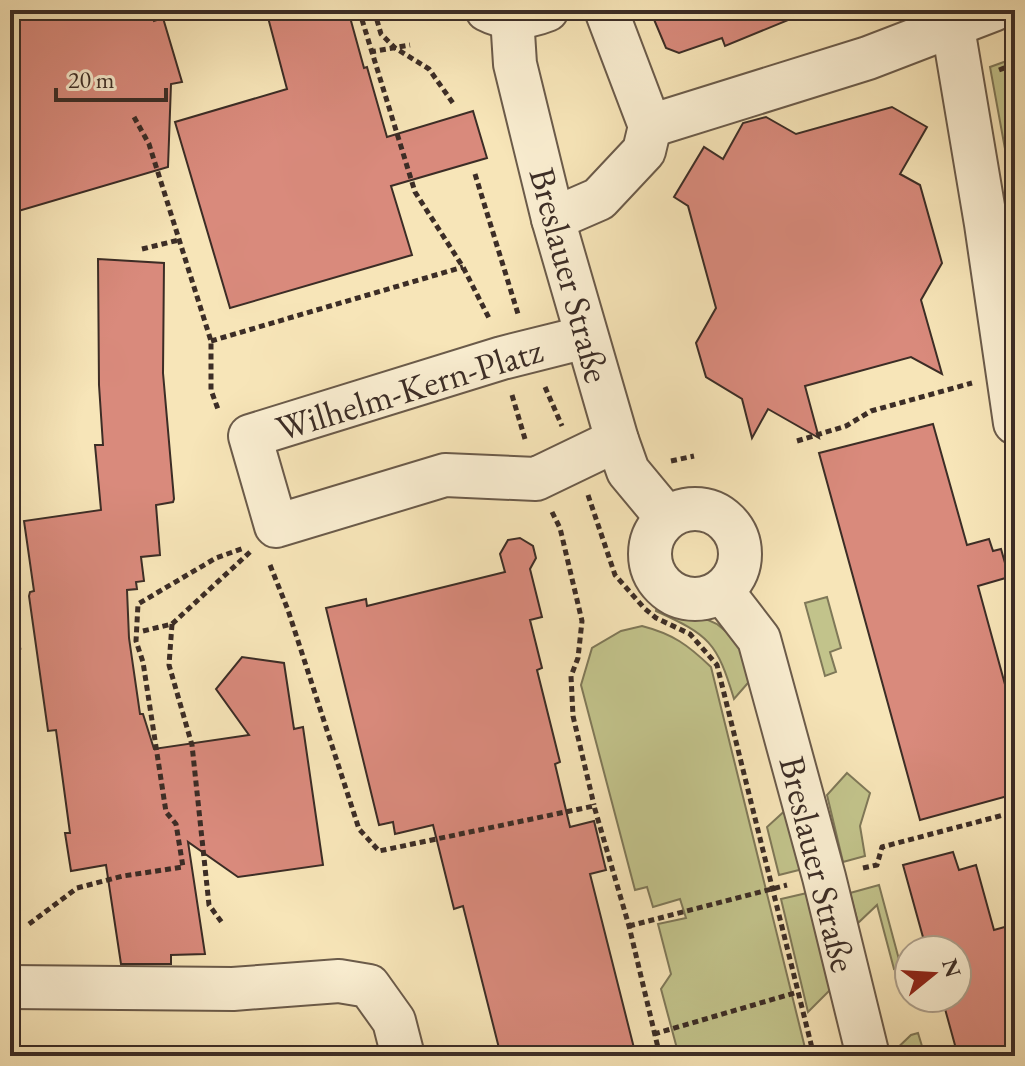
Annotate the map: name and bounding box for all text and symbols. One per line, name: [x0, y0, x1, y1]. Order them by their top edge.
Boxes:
scale bar: [56, 52, 166, 102]
text: 20 m: [68, 64, 115, 95]
street label: Breslauer Straße: [519, 162, 621, 388]
street label: Wilhelm-Kern-Platz: [270, 326, 548, 452]
street label: Breslauer Straße: [769, 751, 867, 977]
north arrow: [893, 934, 973, 1014]
text: N: [935, 955, 968, 981]

